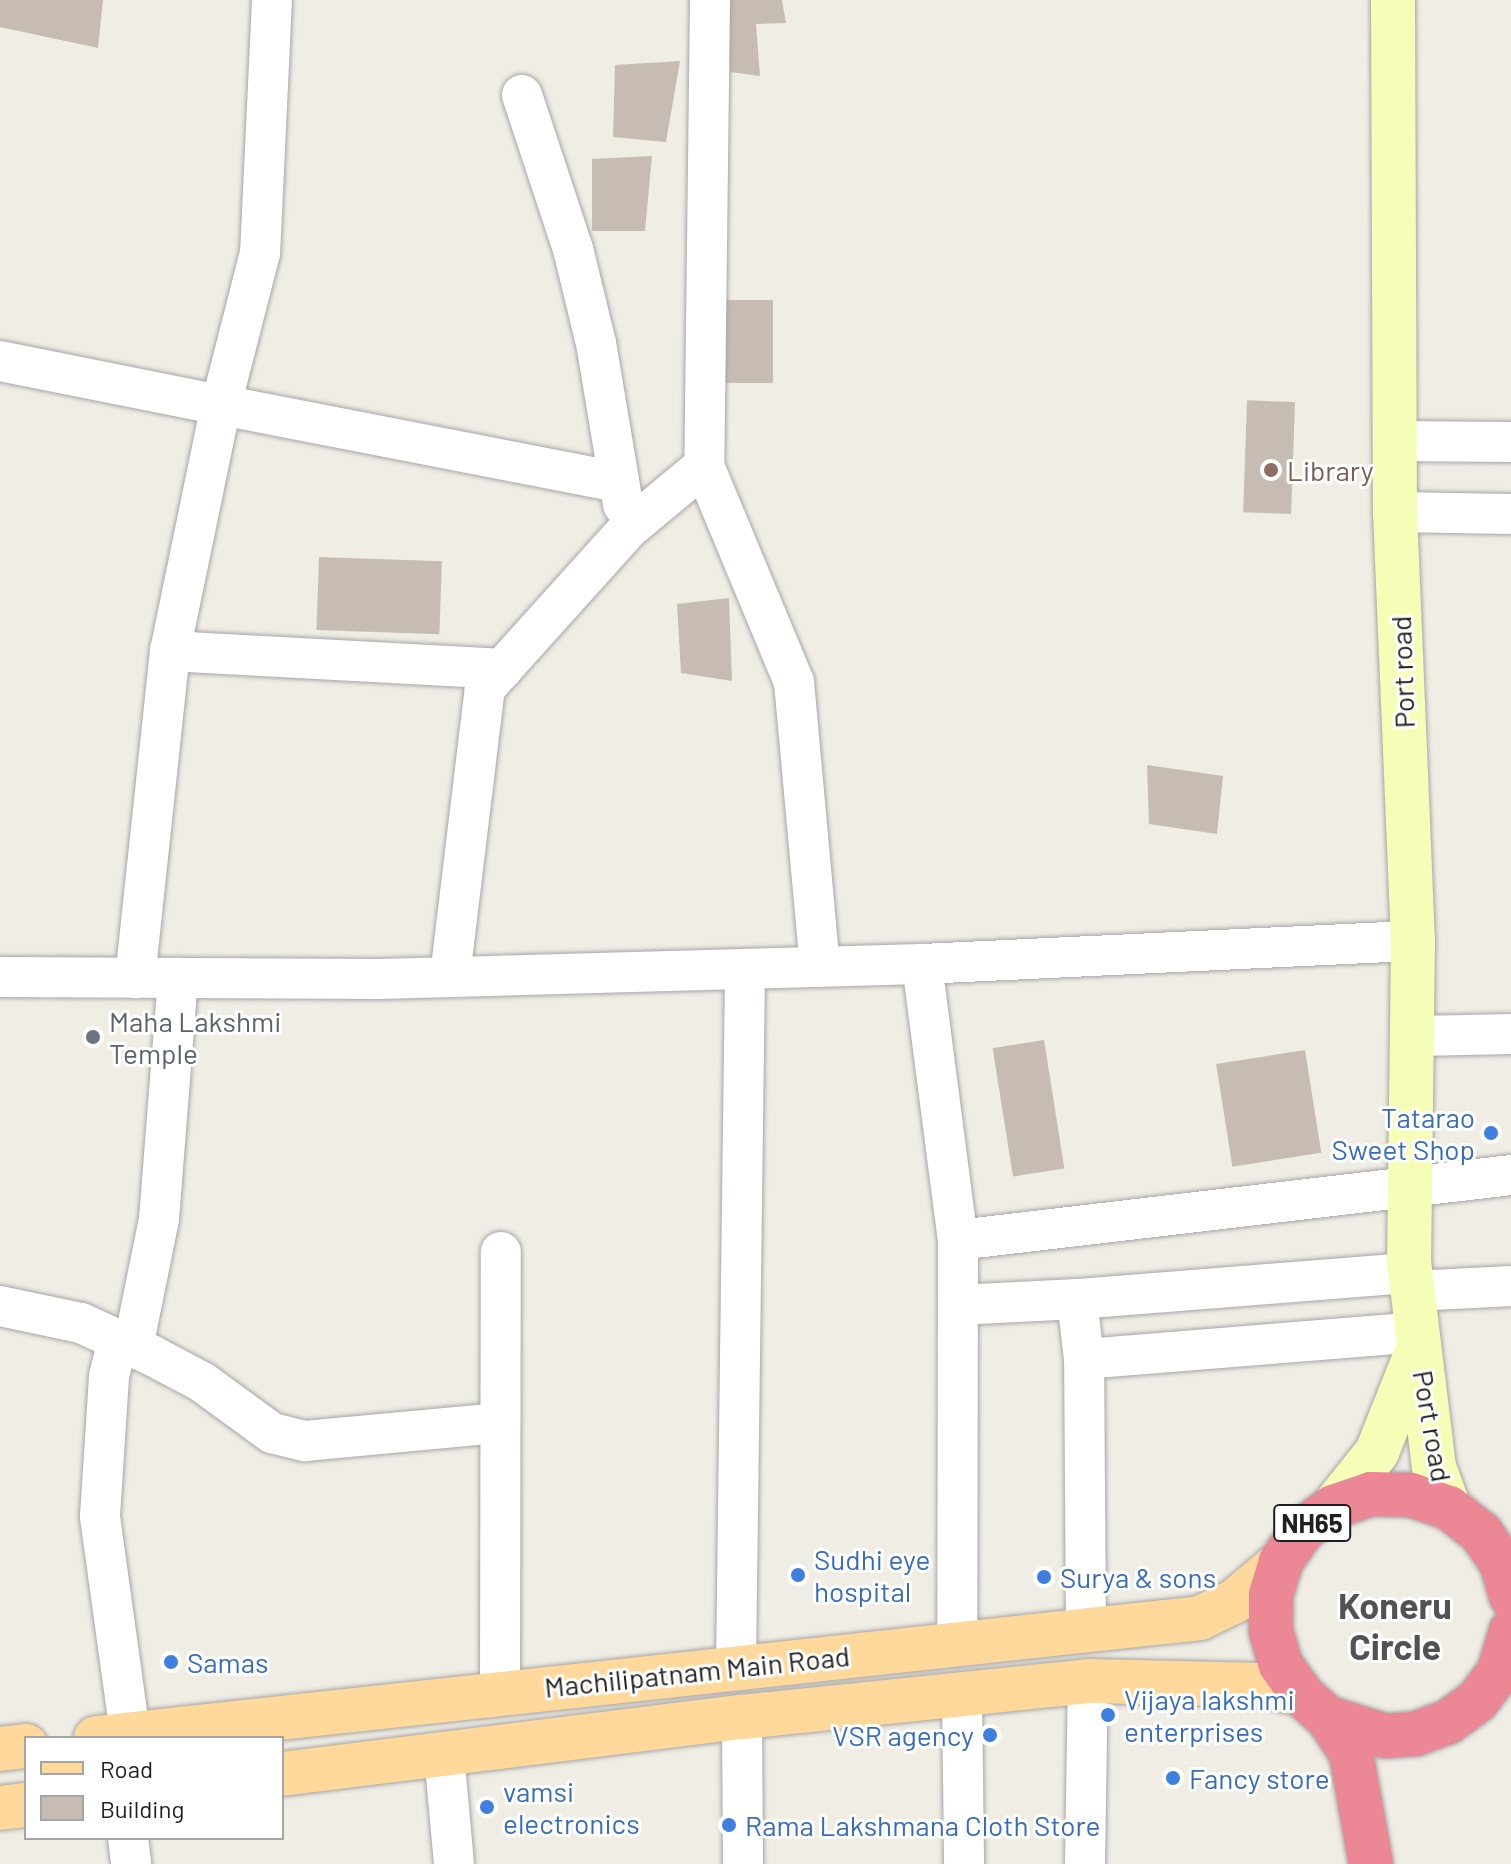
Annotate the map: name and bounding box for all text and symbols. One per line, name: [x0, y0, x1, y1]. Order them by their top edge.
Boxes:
place label: Library: [1287, 453, 1374, 487]
marker: Library: [1262, 461, 1280, 479]
street label: Port road: [1383, 615, 1421, 729]
place label: Maha Lakshmi Temple: [109, 1004, 281, 1070]
marker: Maha Lakshmi Temple: [84, 1028, 102, 1046]
place label: Tatarao Sweet Shop: [1332, 1100, 1475, 1166]
marker: Tatarao Sweet Shop: [1482, 1124, 1500, 1142]
street label: Port road: [1407, 1368, 1459, 1484]
road number: NH65: [1272, 1501, 1352, 1545]
place label: Sudhi eye hospital: [814, 1542, 930, 1608]
place label: Surya & sons: [1060, 1560, 1216, 1594]
marker: Sudhi eye hospital: [789, 1566, 807, 1584]
marker: Surya & sons: [1035, 1568, 1053, 1586]
district label: Koneru Circle: [1338, 1582, 1452, 1667]
street label: Machilipatnam Main Road: [543, 1638, 851, 1704]
place label: Samas: [187, 1645, 269, 1679]
marker: Samas: [162, 1653, 180, 1671]
place label: Vijaya lakshmi enterprises: [1124, 1682, 1295, 1748]
marker: Vijaya lakshmi enterprises: [1099, 1706, 1117, 1724]
place label: VSR agency: [832, 1718, 974, 1752]
marker: VSR agency: [981, 1726, 999, 1744]
legend: [24, 1736, 284, 1840]
text: Road: [100, 1754, 153, 1783]
place label: Fancy store: [1189, 1761, 1330, 1795]
marker: Fancy store: [1164, 1769, 1182, 1787]
place label: vamsi electronics: [503, 1774, 640, 1840]
text: Building: [100, 1794, 184, 1823]
marker: vamsi electronics: [478, 1798, 496, 1816]
place label: Rama Lakshmana Cloth Store: [745, 1808, 1100, 1842]
marker: Rama Lakshmana Cloth Store: [720, 1816, 738, 1834]

